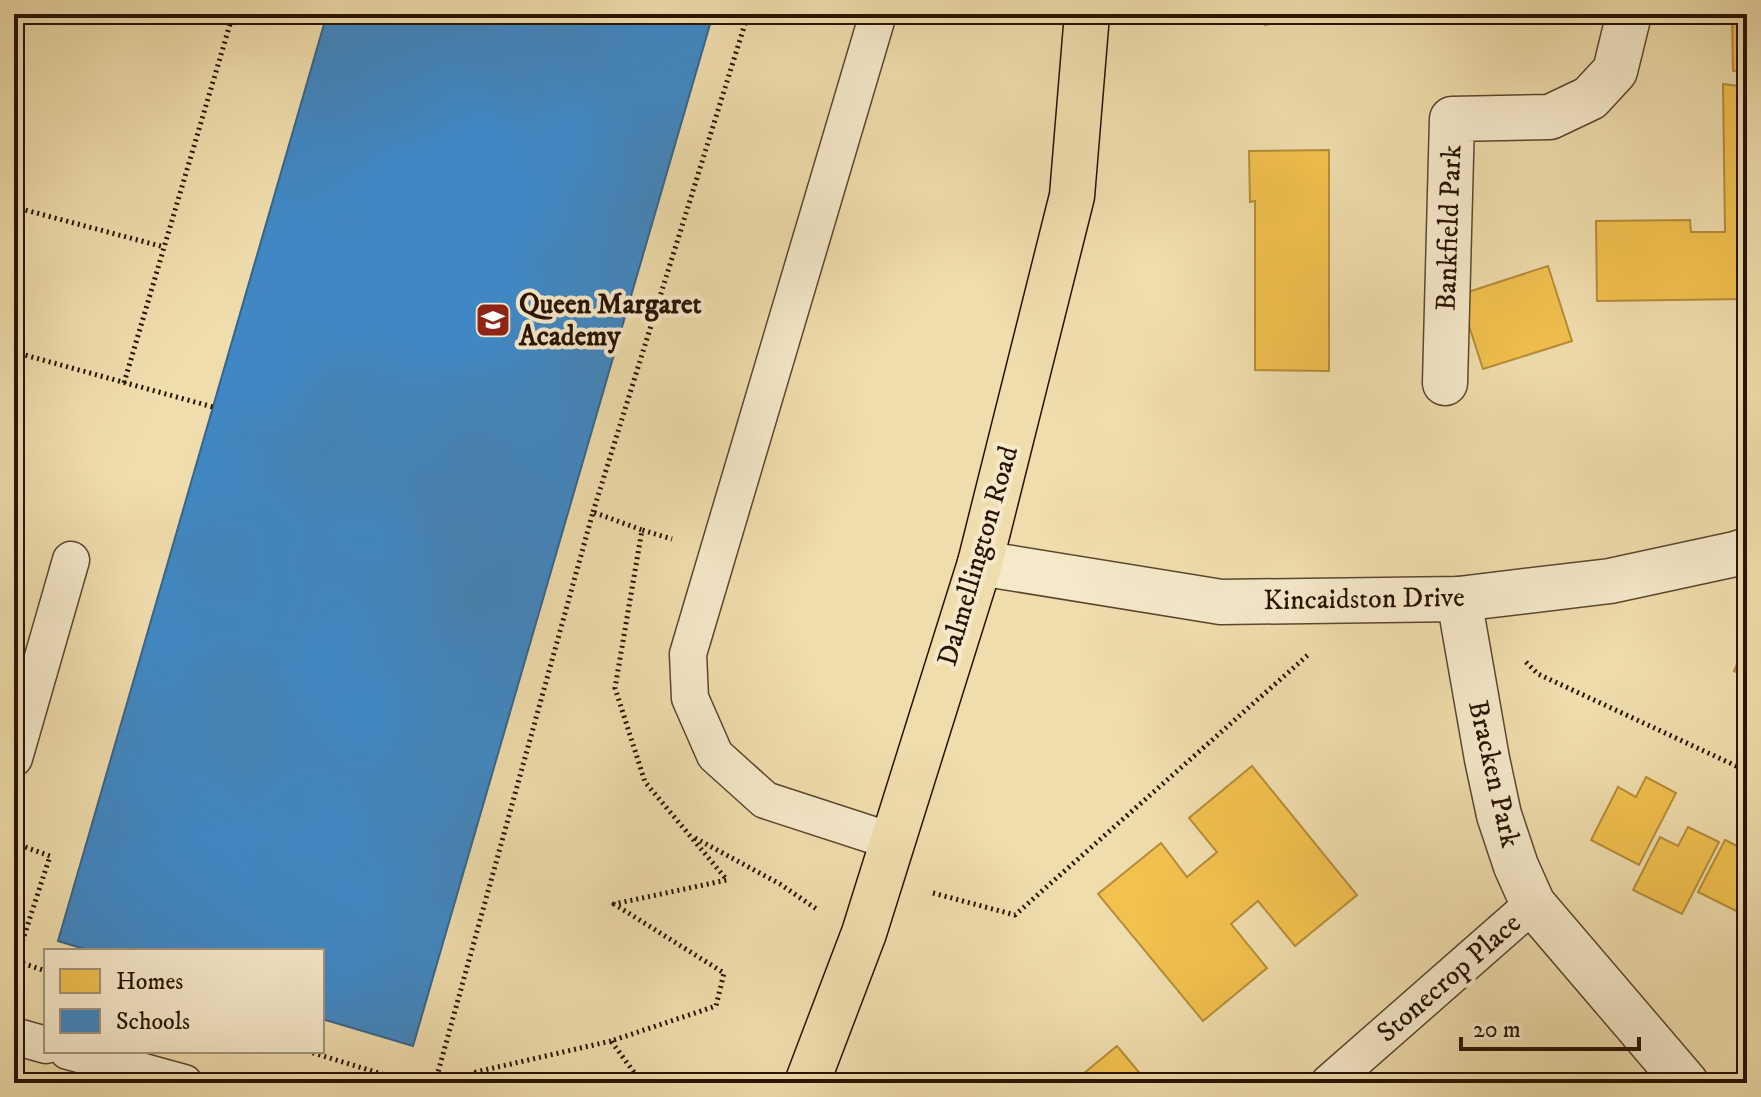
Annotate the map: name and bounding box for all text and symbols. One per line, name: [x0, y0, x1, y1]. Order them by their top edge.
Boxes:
street label: Bankfield Park: [1429, 144, 1469, 312]
place label: Queen Margaret Academy: [518, 287, 702, 354]
school or university icon: Queen Margaret Academy: [474, 301, 512, 339]
street label: Dalmellington Road: [930, 442, 1026, 670]
street label: Kincaidston Drive: [1263, 580, 1465, 618]
street label: Bracken Park: [1460, 697, 1528, 851]
street label: Stonecrop Place: [1370, 906, 1528, 1050]
legend: [44, 949, 324, 1053]
text: Homes: [116, 967, 183, 997]
scale bar: [1461, 1001, 1639, 1051]
text: Schools: [116, 1007, 190, 1037]
text: 20 m: [1473, 1015, 1521, 1045]

